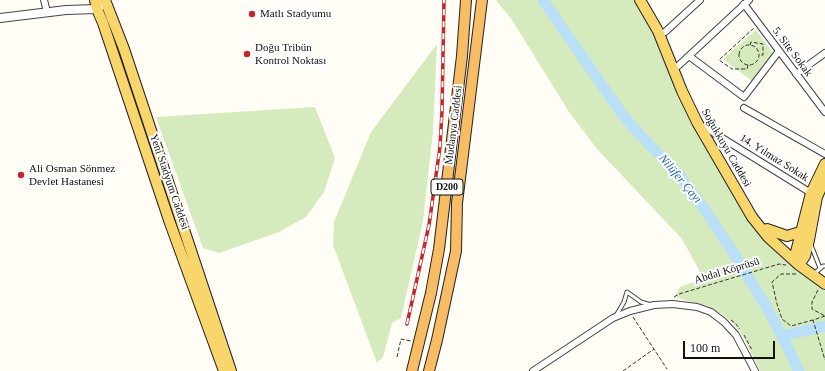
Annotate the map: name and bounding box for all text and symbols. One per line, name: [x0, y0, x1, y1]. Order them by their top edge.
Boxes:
place label: Matlı Stadyumu: [260, 7, 331, 21]
marker: Matlı Stadyumu: [247, 9, 257, 19]
street label: 5. Site Sokak: [769, 25, 815, 79]
place label: Doğu Tribün Kontrol Noktası: [255, 41, 326, 67]
marker: Doğu Tribün Kontrol Noktası: [242, 49, 252, 59]
street label: Mudanya Caddesi: [443, 85, 465, 165]
street label: Soğukkuyu Caddesi: [698, 106, 754, 190]
street label: 14. Yılmaz Sokak: [737, 131, 811, 185]
street label: Yeni Stadyum Caddesi: [146, 132, 192, 232]
water label: Nilüfer Çayı: [655, 152, 705, 206]
place label: Ali Osman Sönmez Devlet Hastanesi: [29, 162, 115, 188]
marker: Ali Osman Sönmez Devlet Hastanesi: [16, 170, 26, 180]
road number: D200: [431, 179, 463, 195]
street label: Abdal Köprüsü: [693, 255, 761, 287]
scale bar: [685, 333, 777, 359]
text: 100 m: [690, 341, 720, 355]

